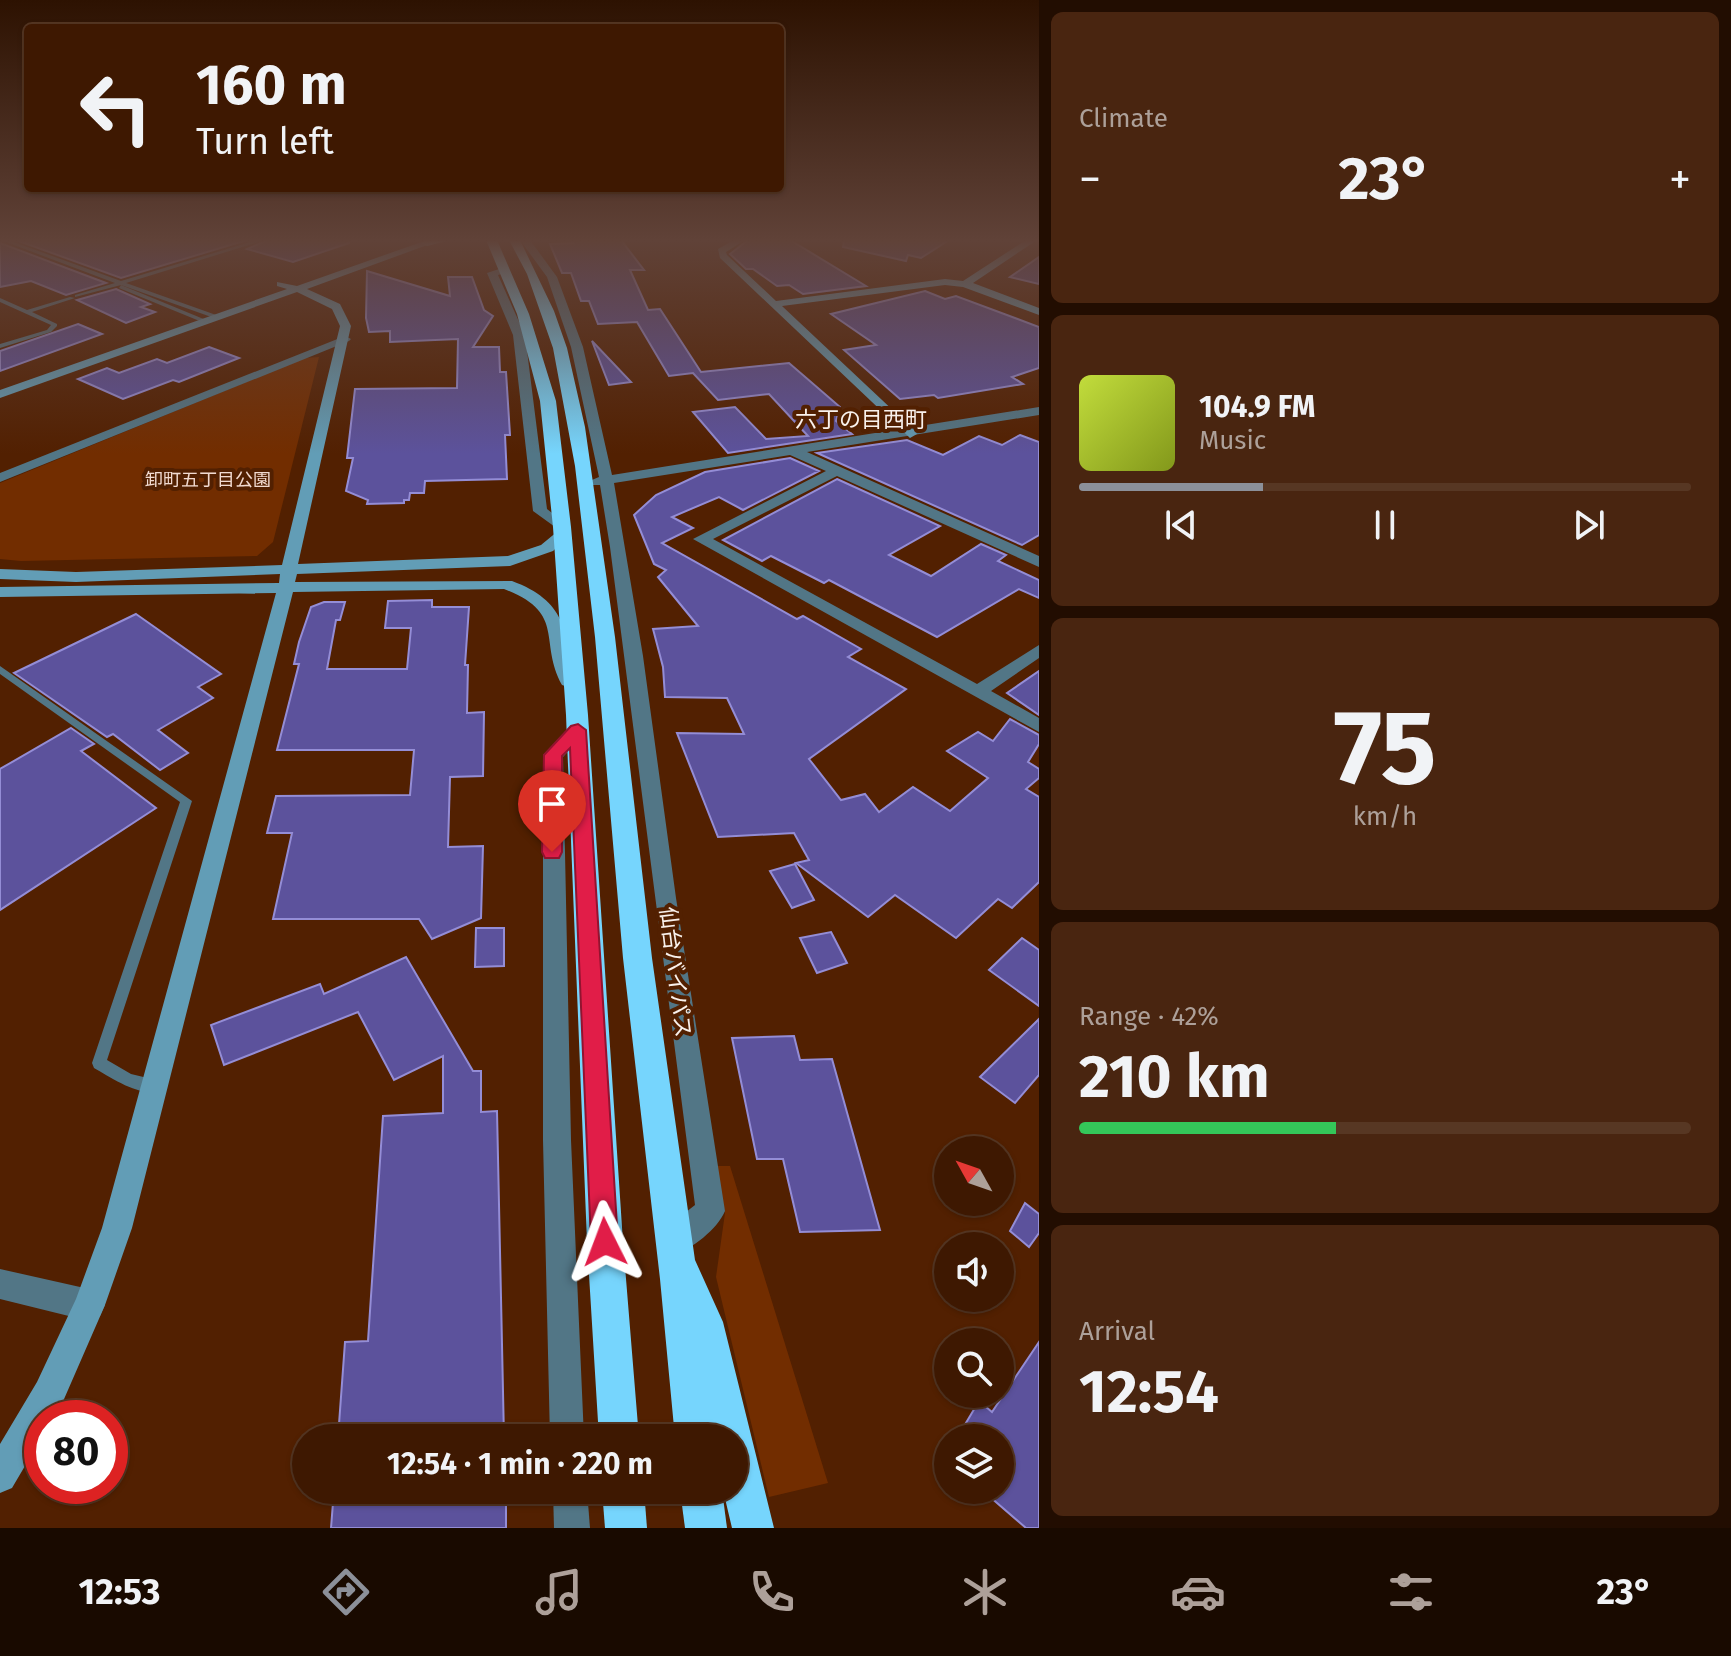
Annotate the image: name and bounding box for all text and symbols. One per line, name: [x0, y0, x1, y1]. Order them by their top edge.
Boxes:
text: 160 m: [196, 52, 347, 119]
icon: left: [64, 56, 168, 160]
text: Climate: [1079, 103, 1168, 134]
text: Turn left: [196, 120, 334, 164]
text: 23°: [1338, 143, 1432, 215]
text: −: [1079, 153, 1101, 206]
text: +: [1669, 153, 1691, 206]
text: 104.9 FM: [1199, 389, 1315, 425]
district label: 六丁の目西町: [795, 406, 927, 433]
text: Music: [1199, 425, 1266, 456]
park label: 卸町五丁目公園: [145, 469, 271, 491]
icon: previous: [1159, 503, 1203, 547]
icon: pause: [1363, 503, 1407, 547]
icon: next: [1567, 503, 1611, 547]
text: 75: [1333, 686, 1437, 811]
pin: [518, 770, 586, 852]
icon: arrive: [530, 782, 574, 826]
text: km/h: [1353, 801, 1417, 832]
street label: 仙台バイパス: [654, 905, 697, 1039]
text: Range · 42%: [1079, 1001, 1219, 1032]
text: 210 km: [1079, 1041, 1270, 1113]
north arrow: [934, 1136, 1014, 1216]
map controls: [934, 1136, 1014, 1504]
position arrow: [563, 1200, 647, 1284]
button: sound: [934, 1232, 1014, 1312]
text: Arrival: [1079, 1316, 1155, 1347]
button: search: [934, 1328, 1014, 1408]
text: 12:54: [1079, 1356, 1219, 1428]
speed limit sign: 80: [24, 1400, 128, 1504]
button: layers: [934, 1424, 1014, 1504]
text: 12:54 · 1 min · 220 m: [387, 1446, 653, 1482]
icon: directions: [318, 1564, 374, 1620]
icon: music: [531, 1564, 587, 1620]
icon: phone: [744, 1564, 800, 1620]
icon: climate: [957, 1564, 1013, 1620]
icon: car: [1170, 1564, 1226, 1620]
icon: filters: [1383, 1564, 1439, 1620]
text: 12:53: [79, 1570, 161, 1614]
text: 23°: [1596, 1570, 1652, 1614]

